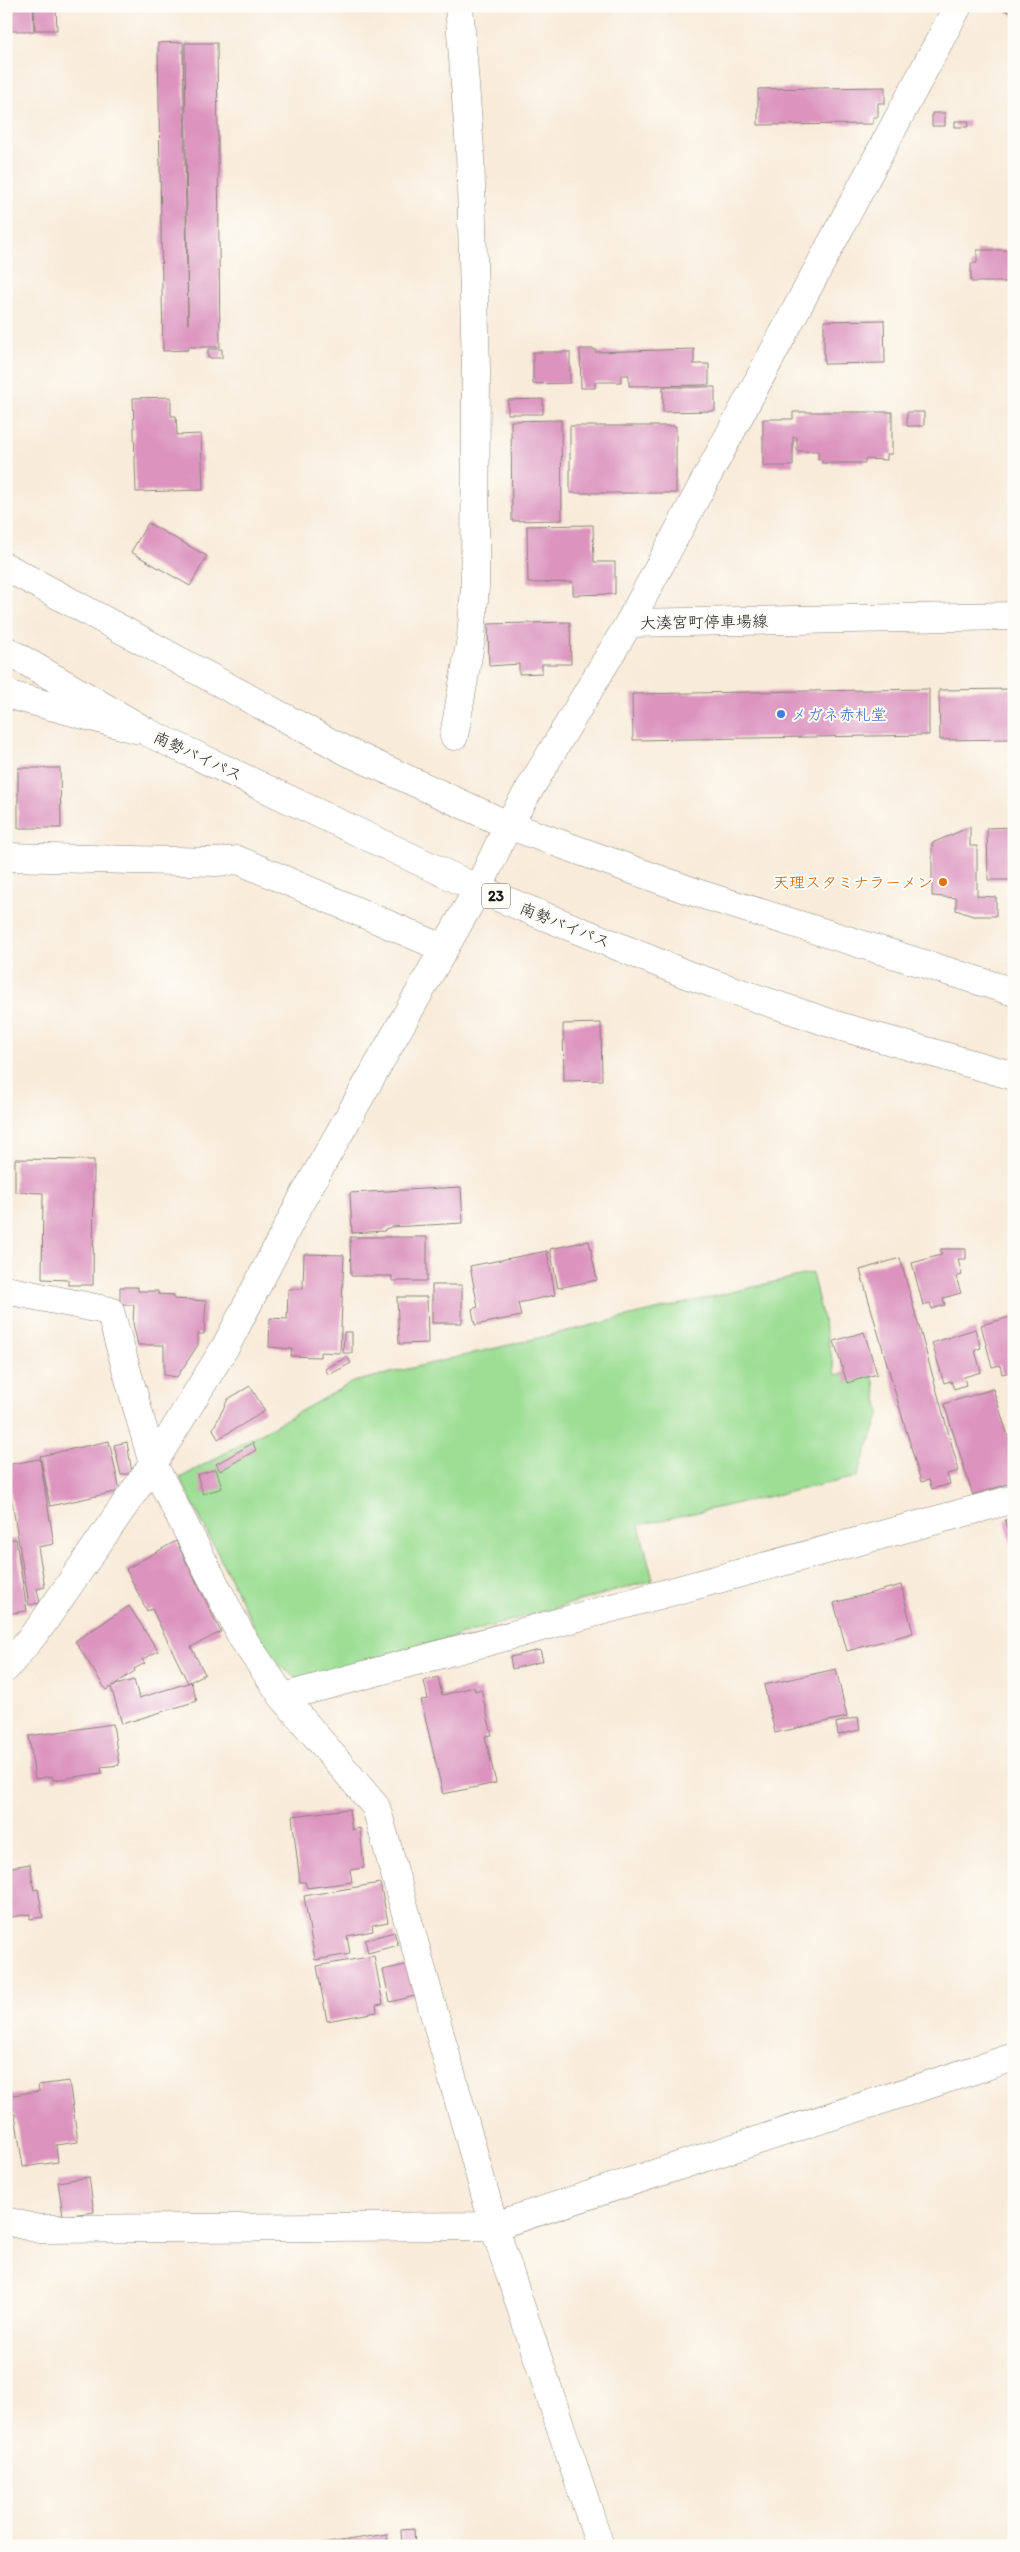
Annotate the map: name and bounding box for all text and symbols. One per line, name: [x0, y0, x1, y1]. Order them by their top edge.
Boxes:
street label: 大湊宮町停車場線: [640, 611, 768, 633]
place label: メガネ赤札堂: [791, 705, 887, 724]
marker: メガネ赤札堂: [775, 708, 787, 720]
street label: 南勢バイパス: [151, 727, 245, 785]
place label: 天理スタミナラーメン: [773, 873, 933, 892]
marker: 天理スタミナラーメン: [937, 876, 949, 888]
road number: 23: [482, 884, 510, 908]
street label: 南勢バイパス: [517, 898, 613, 952]

